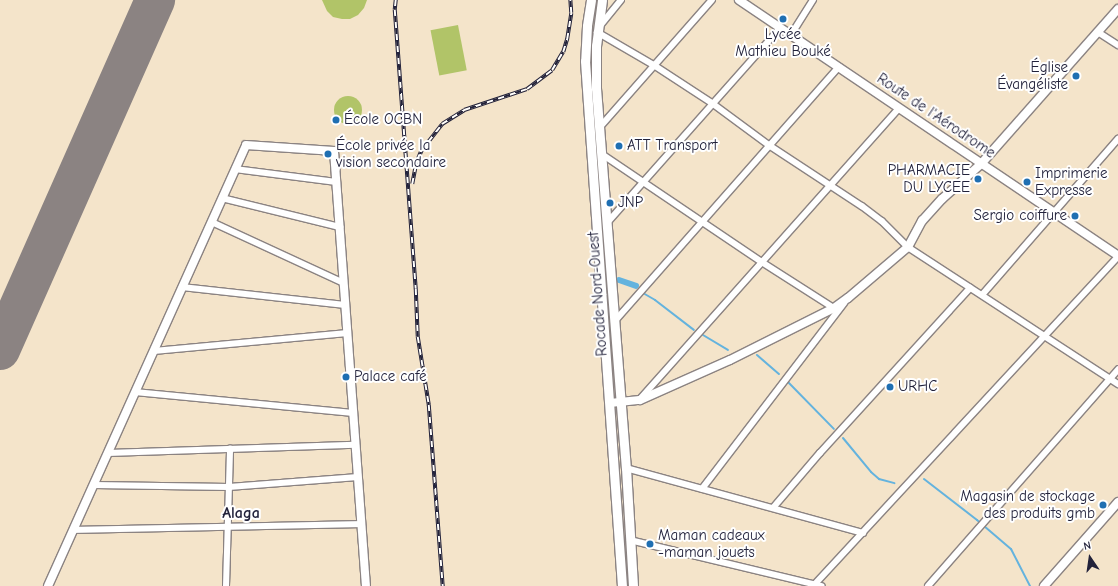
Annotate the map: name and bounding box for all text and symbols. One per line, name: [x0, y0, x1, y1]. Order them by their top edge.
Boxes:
marker: Lycée Mathieu Bouké: [778, 14, 788, 24]
place label: Lycée Mathieu Bouké: [735, 25, 831, 60]
place label: Église Évangéliste: [997, 58, 1068, 93]
street label: Route de l'Aérodrome: [873, 70, 999, 162]
marker: Église Évangéliste: [1071, 71, 1081, 81]
place label: École OCBN: [344, 111, 422, 129]
marker: École OCBN: [331, 115, 341, 125]
place label: École privée la vision secondaire: [336, 136, 446, 171]
place label: ATT Transport: [627, 137, 717, 155]
marker: ATT Transport: [614, 141, 624, 151]
marker: École privée la vision secondaire: [323, 149, 333, 159]
place label: PHARMACIE DU LYCEE: [888, 161, 970, 196]
place label: Imprimerie Expresse: [1035, 164, 1107, 199]
marker: PHARMACIE DU LYCEE: [973, 174, 983, 184]
marker: Imprimerie Expresse: [1022, 177, 1032, 187]
place label: JNP: [618, 194, 643, 212]
marker: JNP: [605, 198, 615, 208]
place label: Sergio coiffure: [974, 207, 1067, 225]
marker: Sergio coiffure: [1070, 211, 1080, 221]
street label: Rocade Nord-Ouest: [585, 231, 611, 357]
place label: Palace café: [354, 368, 427, 386]
marker: Palace café: [341, 372, 351, 382]
place label: URHC: [898, 378, 937, 396]
marker: URHC: [885, 382, 895, 392]
place label: Magasin de stockage des produits gmb: [960, 487, 1095, 522]
marker: Magasin de stockage des produits gmb: [1098, 500, 1108, 510]
district label: Alaga: [222, 503, 260, 523]
place label: Maman cadeaux -maman jouets: [658, 526, 765, 561]
north arrow: [1070, 538, 1110, 578]
marker: Maman cadeaux -maman jouets: [645, 539, 655, 549]
text: N: [1082, 539, 1092, 553]

